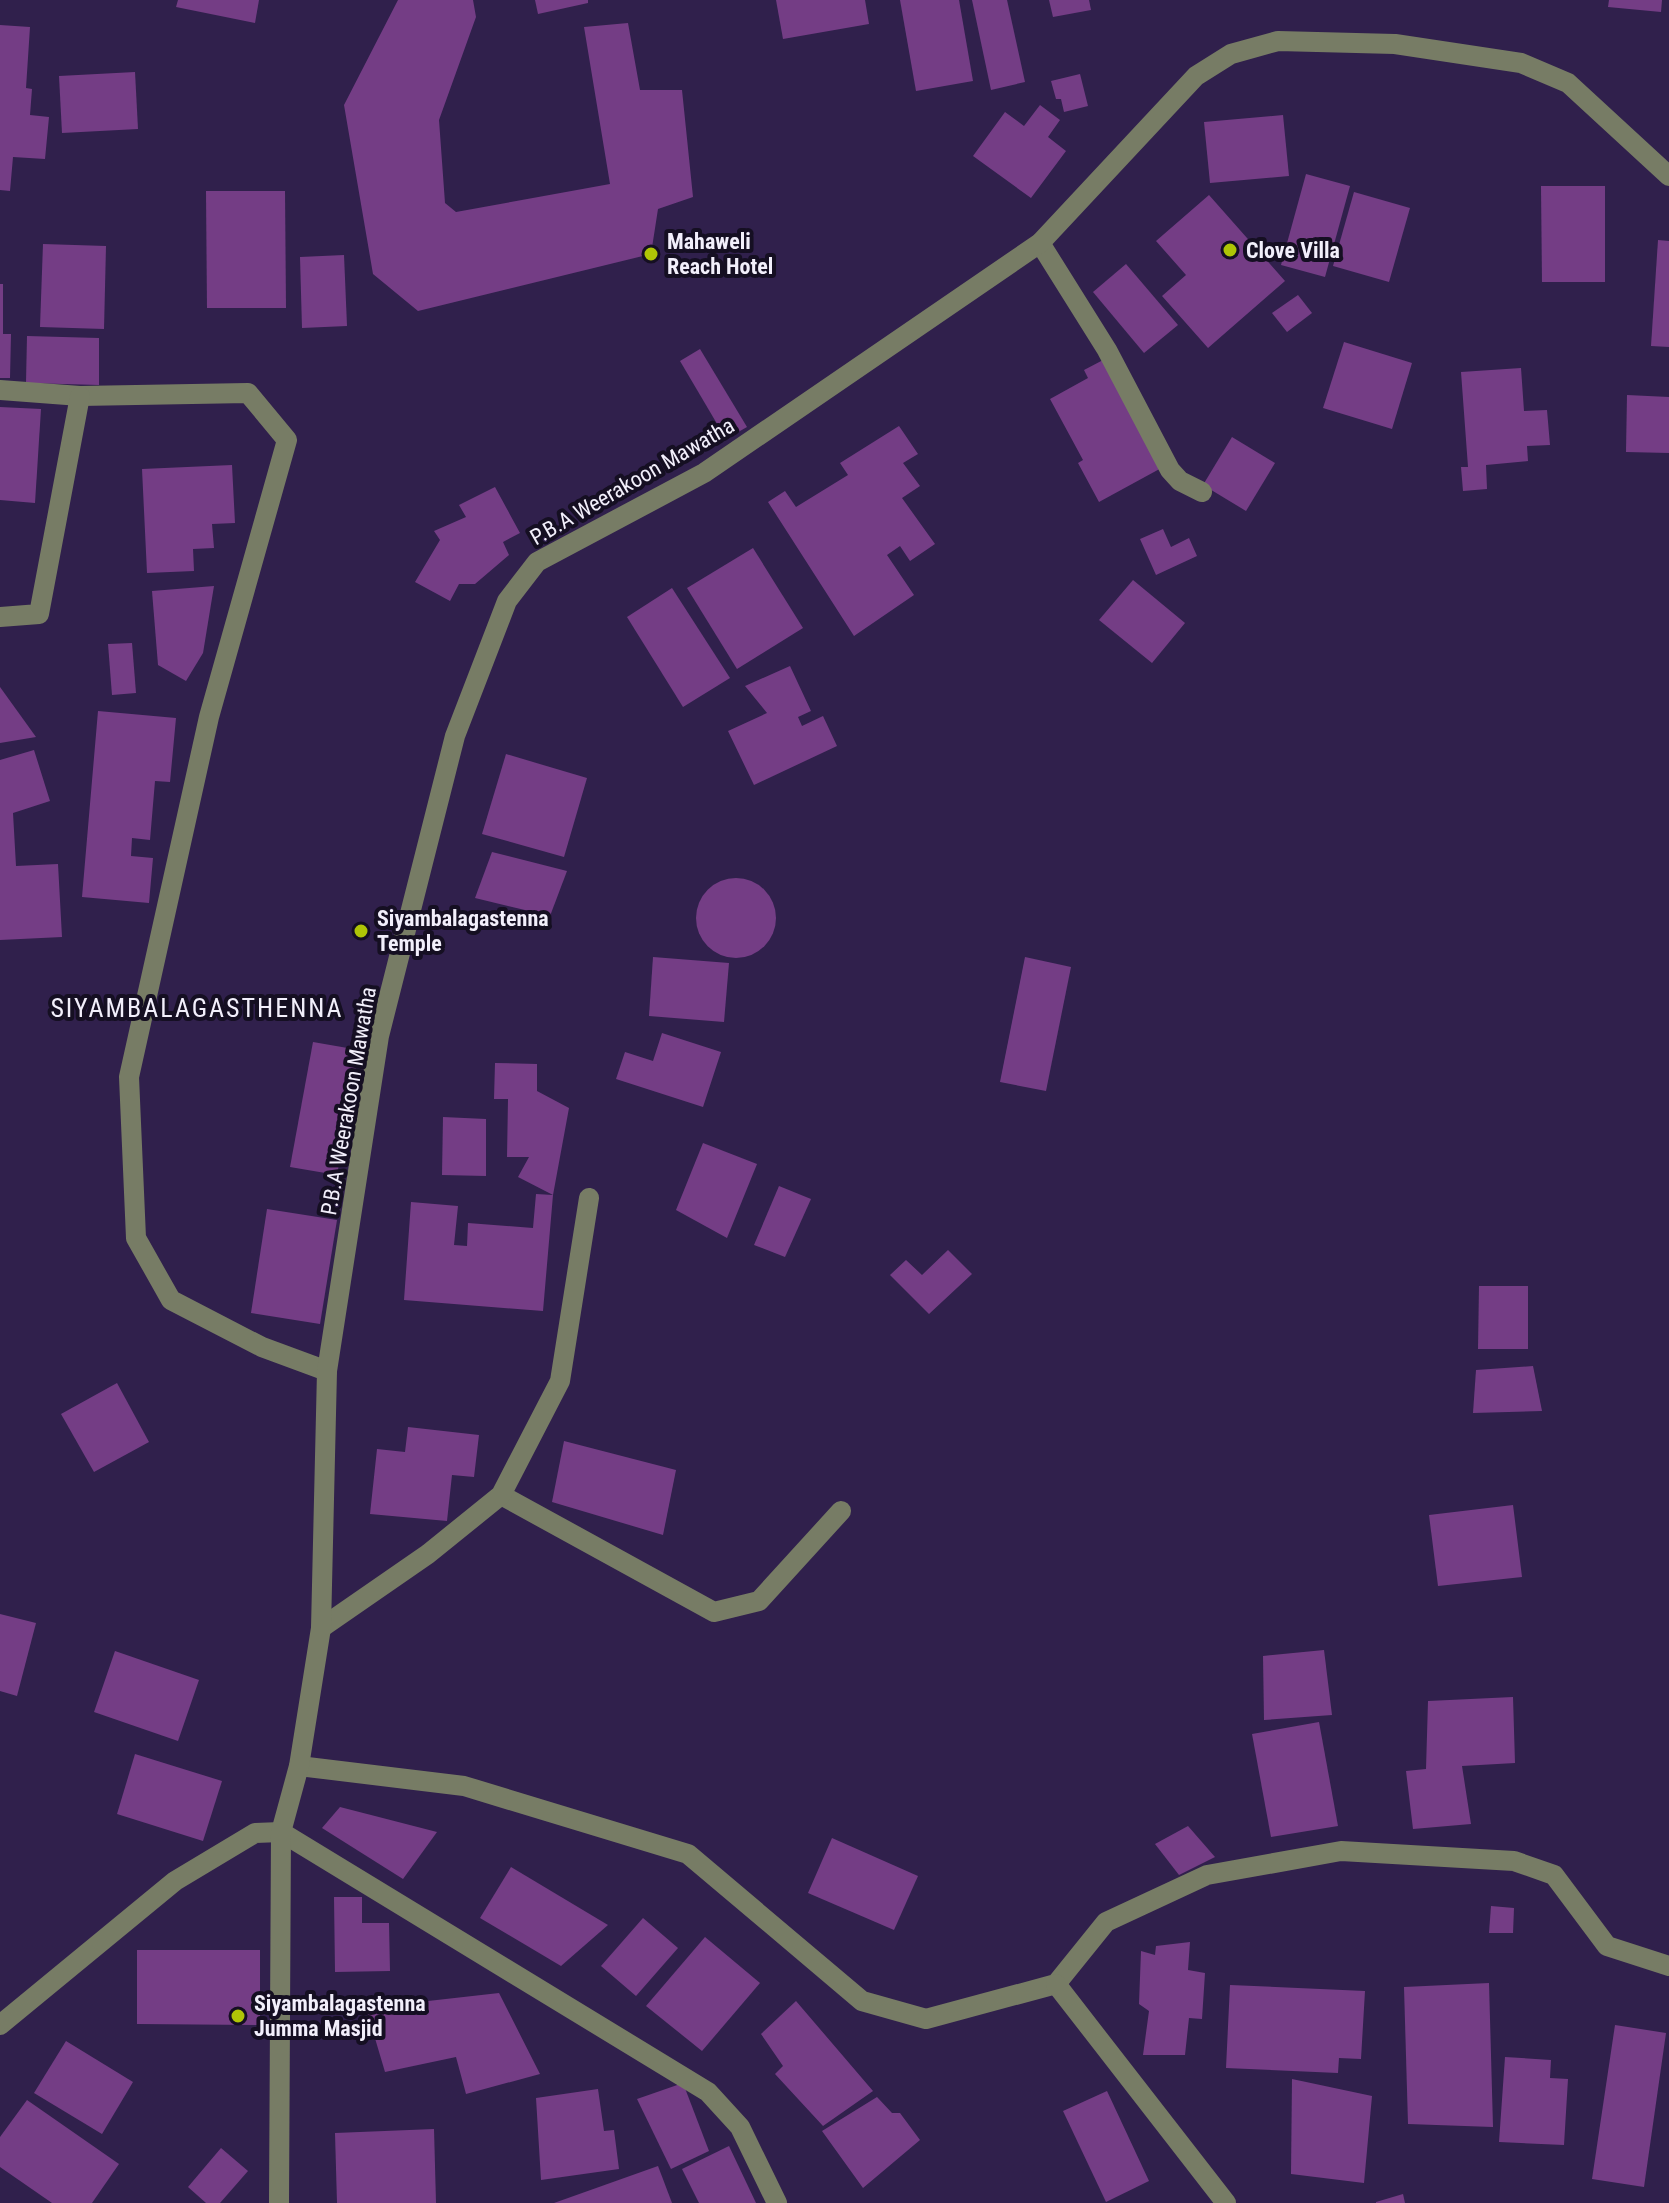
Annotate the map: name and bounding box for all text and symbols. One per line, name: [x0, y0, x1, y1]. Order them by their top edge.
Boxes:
place label: Mahaweli Reach Hotel: [667, 229, 773, 279]
place label: Clove Villa: [1246, 238, 1340, 263]
marker: Clove Villa: [1221, 241, 1239, 259]
marker: Mahaweli Reach Hotel: [642, 245, 660, 263]
street label: P.B.A Weerakoon Mawatha: [526, 413, 739, 550]
place label: Siyambalagastenna Temple: [377, 906, 549, 956]
marker: Siyambalagastenna Temple: [352, 922, 370, 940]
street label: P.B.A Weerakoon Mawatha: [316, 985, 381, 1217]
district label: SIYAMBALAGASTHENNA: [50, 993, 344, 1023]
place label: Siyambalagastenna Jumma Masjid: [254, 1991, 426, 2041]
marker: Siyambalagastenna Jumma Masjid: [229, 2007, 247, 2025]

